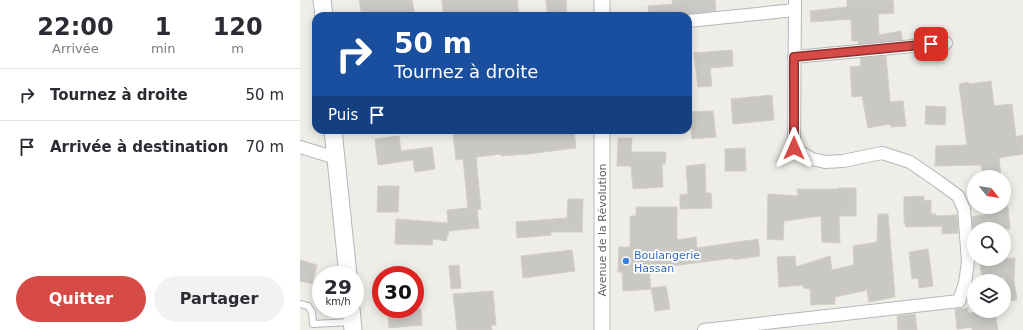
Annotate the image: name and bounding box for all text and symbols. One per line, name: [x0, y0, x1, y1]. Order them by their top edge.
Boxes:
text: 22:00: [37, 13, 114, 41]
text: 1: [155, 13, 171, 41]
text: 120: [213, 13, 263, 41]
text: 50 m: [394, 27, 472, 60]
pin: [914, 27, 948, 61]
icon: right: [328, 28, 380, 80]
icon: arrive: [920, 33, 942, 55]
text: Arrivée: [52, 41, 99, 56]
text: min: [151, 41, 175, 56]
text: m: [231, 41, 244, 56]
text: Tournez à droite: [394, 61, 538, 82]
icon: right: [16, 84, 38, 106]
text: Tournez à droite: [50, 86, 188, 104]
text: 50 m: [246, 86, 284, 104]
icon: arrive: [366, 104, 388, 126]
text: Puis: [328, 106, 358, 124]
position arrow: [773, 127, 815, 169]
icon: arrive: [16, 136, 38, 158]
text: Arrivée à destination: [50, 138, 228, 156]
text: 70 m: [246, 138, 284, 156]
street label: Avenue de la Révolution: [596, 163, 609, 297]
north arrow: [967, 170, 1011, 214]
map controls: [967, 170, 1011, 318]
button: search: [967, 222, 1011, 266]
place label: Boulangerie Hassan: [634, 249, 700, 275]
marker: Boulangerie Hassan: [621, 256, 631, 266]
speed limit sign: 30: [372, 266, 424, 318]
button: layers: [967, 274, 1011, 318]
text: 29: [324, 275, 352, 299]
button: Quitter: [16, 276, 146, 322]
button: Partager: [154, 276, 284, 322]
text: km/h: [325, 296, 351, 307]

